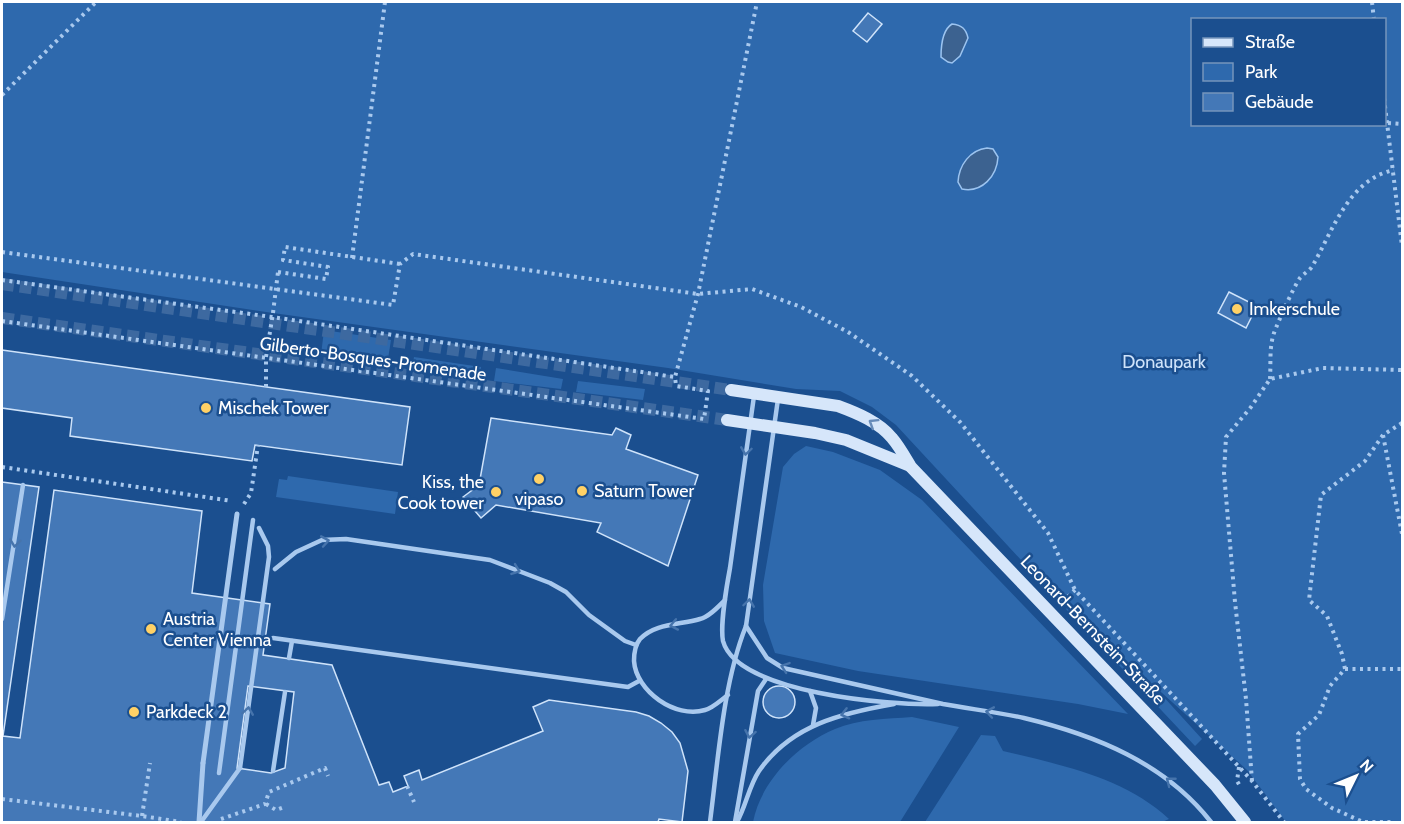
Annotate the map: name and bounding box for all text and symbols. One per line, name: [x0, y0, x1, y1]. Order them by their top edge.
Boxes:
legend: [1191, 18, 1386, 126]
text: Straße: [1245, 31, 1295, 53]
text: Park: [1245, 61, 1278, 83]
text: Gebäude: [1245, 91, 1314, 113]
place label: Imkerschule: [1249, 298, 1340, 320]
marker: Imkerschule: [1230, 302, 1244, 316]
street label: Gilberto-Bosques-Promenade: [258, 332, 488, 386]
park label: Donaupark: [1122, 351, 1207, 373]
place label: Mischek Tower: [218, 397, 329, 419]
marker: Mischek Tower: [199, 401, 213, 415]
one-way arrow: [869, 418, 879, 430]
one-way arrow: [741, 446, 753, 456]
place label: Kiss, the Cook tower: [398, 471, 484, 514]
marker: vipaso: [532, 472, 546, 486]
place label: Saturn Tower: [594, 480, 694, 502]
marker: Saturn Tower: [575, 484, 589, 498]
marker: Kiss, the Cook tower: [489, 485, 503, 499]
place label: vipaso: [515, 488, 563, 510]
one-way arrow: [320, 536, 330, 548]
one-way arrow: [9, 538, 21, 547]
street label: Leonard-Bernstein-Straße: [1016, 551, 1170, 709]
one-way arrow: [511, 562, 521, 575]
one-way arrow: [743, 599, 755, 608]
place label: Austria Center Vienna: [163, 608, 272, 651]
one-way arrow: [669, 618, 679, 631]
marker: Austria Center Vienna: [144, 622, 158, 636]
one-way arrow: [780, 662, 791, 674]
place label: Parkdeck 2: [146, 701, 227, 723]
marker: Parkdeck 2: [127, 705, 141, 719]
one-way arrow: [241, 706, 253, 715]
one-way arrow: [985, 706, 995, 719]
one-way arrow: [840, 707, 850, 720]
one-way arrow: [744, 729, 757, 739]
north arrow: [1326, 746, 1386, 806]
text: N: [1356, 755, 1377, 777]
one-way arrow: [1166, 778, 1177, 789]

